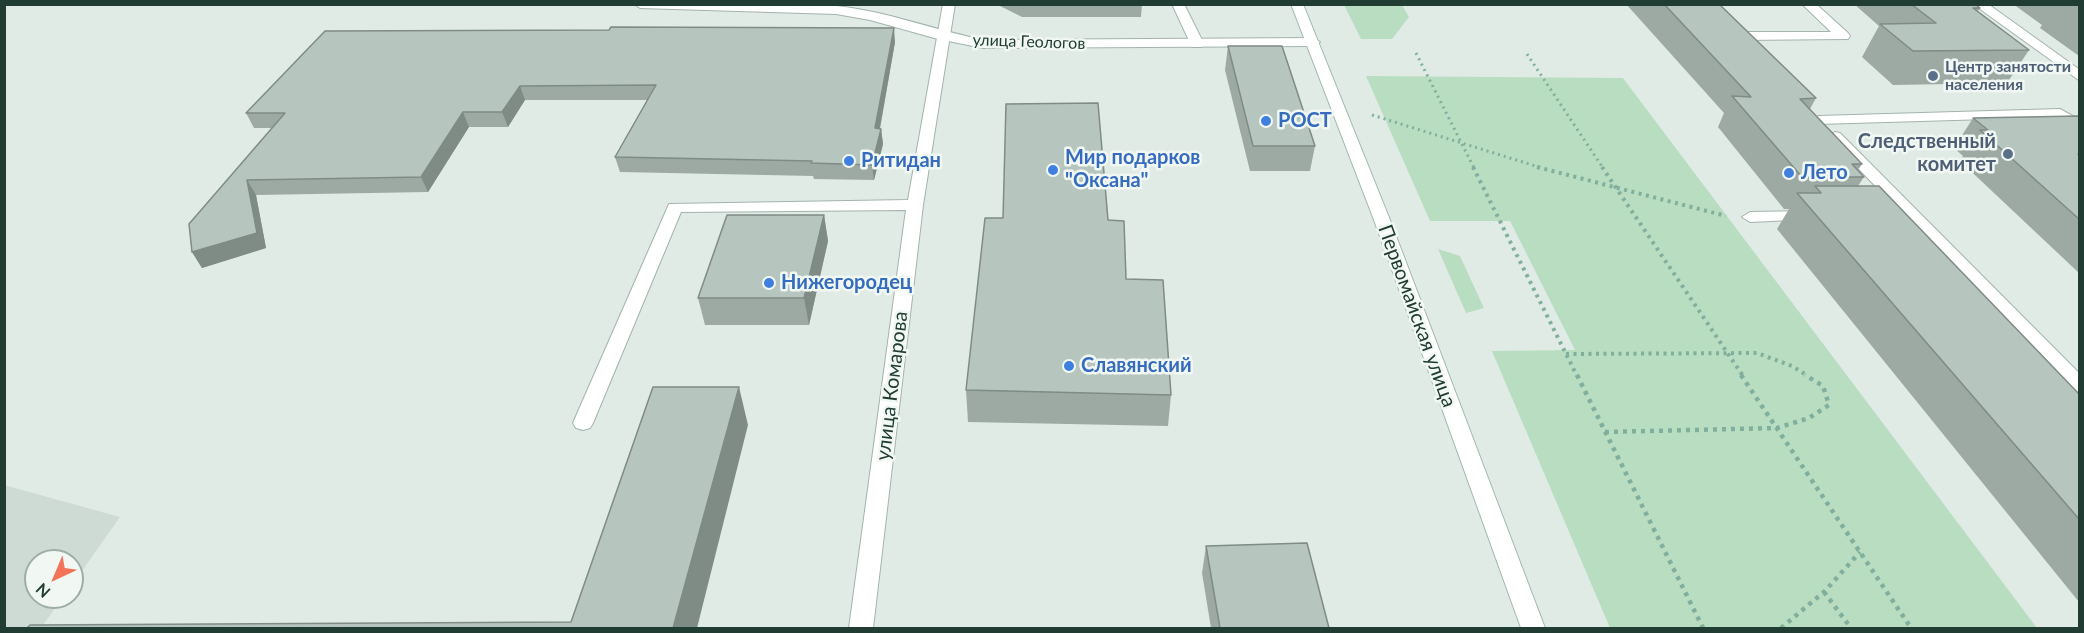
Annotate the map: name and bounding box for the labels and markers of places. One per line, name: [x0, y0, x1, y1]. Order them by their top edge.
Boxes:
place label: Центр занятости населения: [1945, 57, 2071, 95]
marker: Центр занятости населения: [1926, 69, 1940, 83]
place label: РОСТ: [1278, 109, 1332, 133]
marker: РОСТ: [1259, 114, 1273, 128]
place label: Следственный комитет: [1858, 130, 1996, 177]
place label: Мир подарков "Оксана": [1065, 146, 1200, 193]
marker: Следственный комитет: [2001, 147, 2015, 161]
place label: Ритидан: [861, 149, 941, 173]
marker: Ритидан: [842, 154, 856, 168]
place label: Лето: [1801, 161, 1848, 185]
marker: Мир подарков "Оксана": [1046, 163, 1060, 177]
marker: Лето: [1782, 166, 1796, 180]
place label: Нижегородец: [781, 271, 912, 295]
marker: Нижегородец: [762, 276, 776, 290]
place label: Славянский: [1081, 354, 1192, 378]
marker: Славянский: [1062, 359, 1076, 373]

